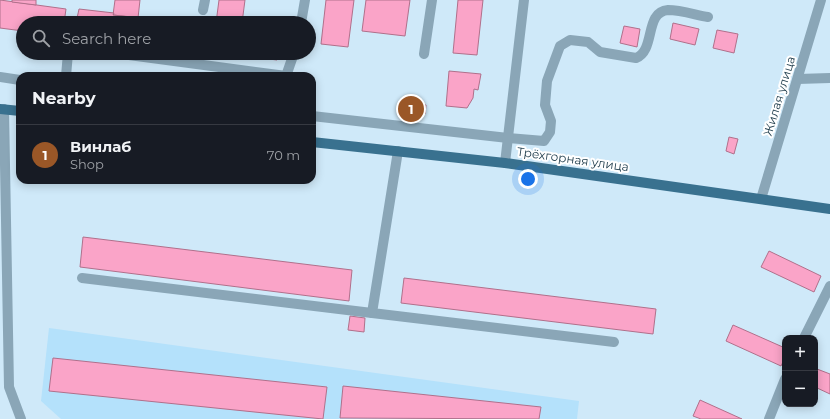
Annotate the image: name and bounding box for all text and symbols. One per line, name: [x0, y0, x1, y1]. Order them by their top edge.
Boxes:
search box: [16, 16, 316, 60]
icon: search: [30, 27, 52, 49]
text: Search here: [62, 29, 151, 48]
street label: Жилая улица: [760, 54, 798, 138]
text: Nearby: [32, 88, 96, 108]
pin: 1: [398, 94, 424, 124]
text: Винлаб: [70, 137, 131, 156]
street label: Трёхгорная улица: [516, 144, 630, 174]
text: 1: [42, 147, 48, 163]
text: 70 m: [267, 147, 300, 163]
text: Shop: [70, 156, 104, 172]
your location: [518, 169, 538, 189]
map controls: [782, 335, 818, 407]
button: +: [782, 335, 818, 371]
button: −: [782, 371, 818, 407]

